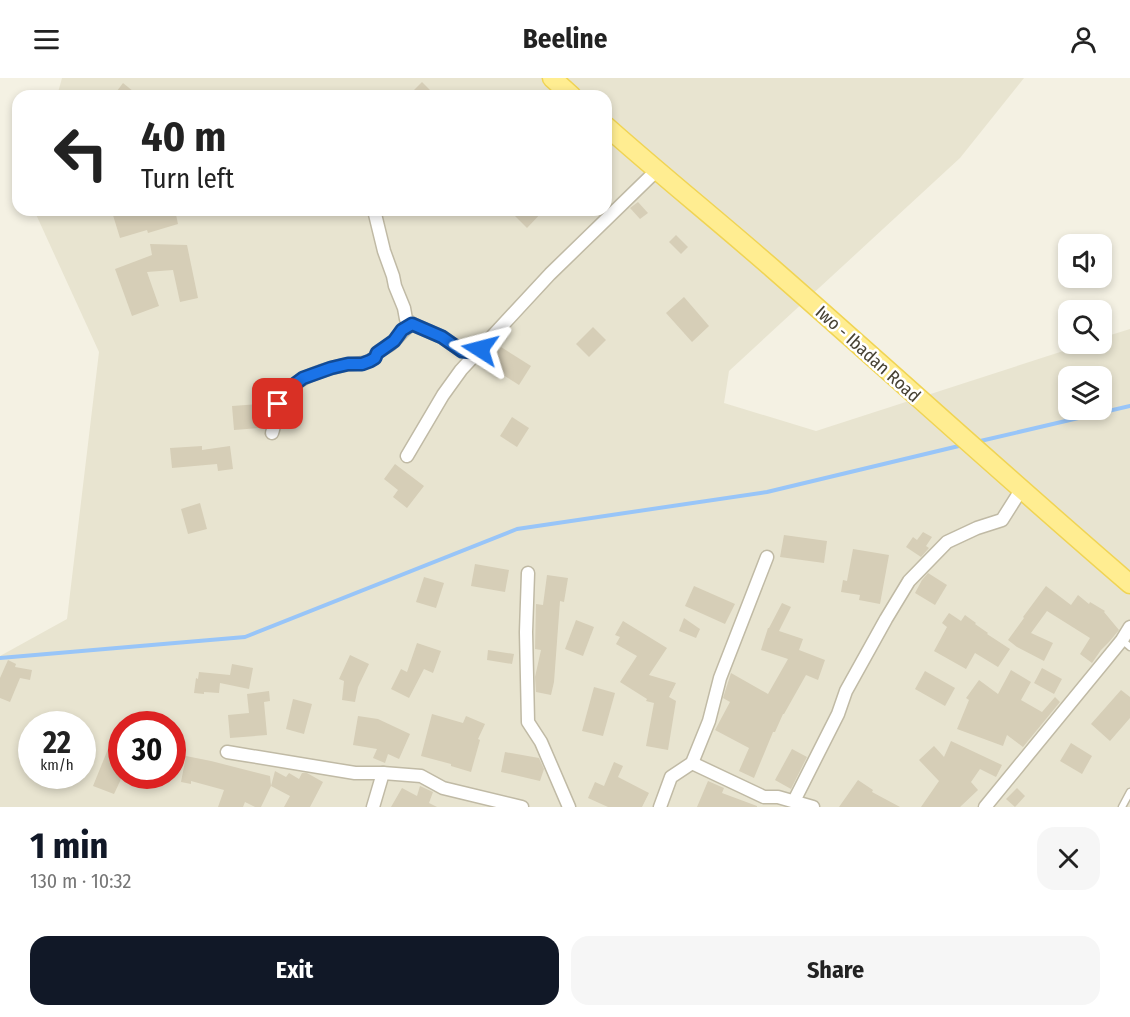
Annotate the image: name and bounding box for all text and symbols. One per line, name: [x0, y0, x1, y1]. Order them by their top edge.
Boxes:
icon: menu: [30, 23, 63, 56]
text: Beeline: [523, 23, 607, 55]
icon: person: [1067, 23, 1100, 56]
text: 40 m: [141, 112, 226, 162]
icon: left: [42, 114, 120, 192]
text: Turn left: [141, 163, 234, 195]
map controls: [1058, 234, 1112, 420]
button: sound: [1058, 234, 1112, 288]
button: search: [1058, 300, 1112, 354]
street label: Iwo - Ibadan Road: [811, 301, 925, 407]
position arrow: [448, 317, 512, 381]
button: layers: [1058, 366, 1112, 420]
pin: [252, 378, 303, 429]
icon: arrive: [261, 387, 294, 420]
speed limit sign: 30: [108, 711, 186, 789]
text: 22: [43, 725, 71, 761]
text: km/h: [40, 756, 74, 774]
text: 1 min: [30, 824, 108, 868]
button: close: [1037, 827, 1100, 890]
text: 130 m · 10:32: [30, 869, 131, 893]
button: Exit: [30, 936, 559, 1005]
button: Share: [571, 936, 1100, 1005]

